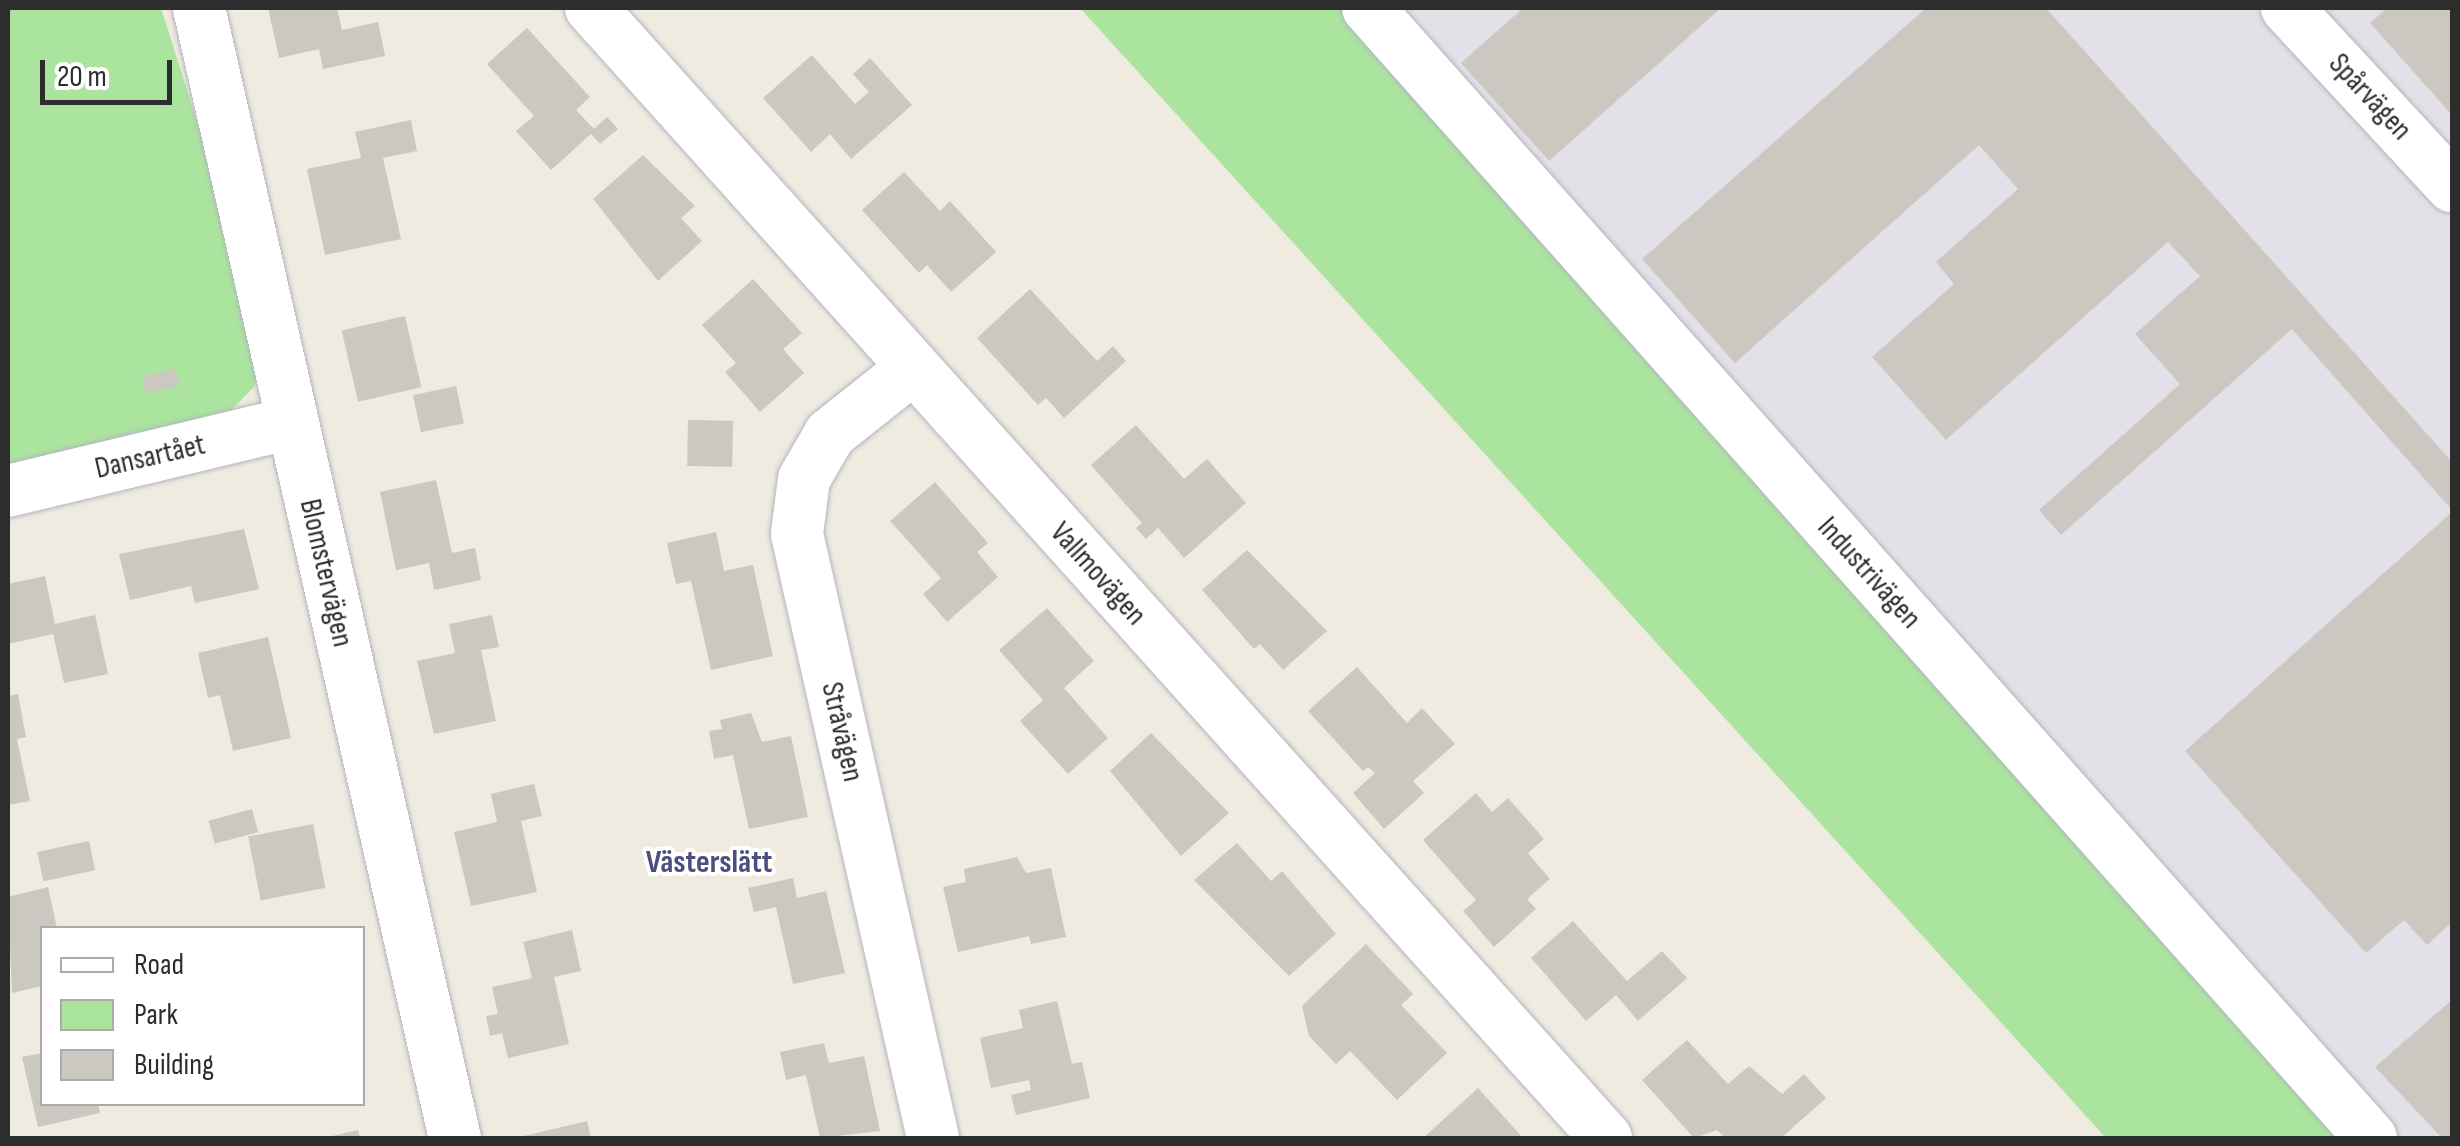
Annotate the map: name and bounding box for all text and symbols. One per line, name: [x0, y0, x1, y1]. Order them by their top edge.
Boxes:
scale bar: [45, 40, 178, 102]
street label: Spårvägen: [2321, 46, 2419, 148]
text: 20 m: [57, 59, 107, 95]
street label: Dansartået: [91, 427, 209, 487]
street label: Blomstervägen: [292, 496, 360, 650]
street label: Industrivägen: [1810, 510, 1928, 636]
street label: Vallmovägen: [1042, 515, 1154, 633]
street label: Stråvägen: [813, 679, 871, 785]
district label: Västerslätt: [646, 844, 772, 882]
legend: [40, 926, 365, 1106]
text: Road: [134, 947, 184, 983]
text: Park: [134, 997, 178, 1033]
text: Building: [134, 1047, 214, 1083]

